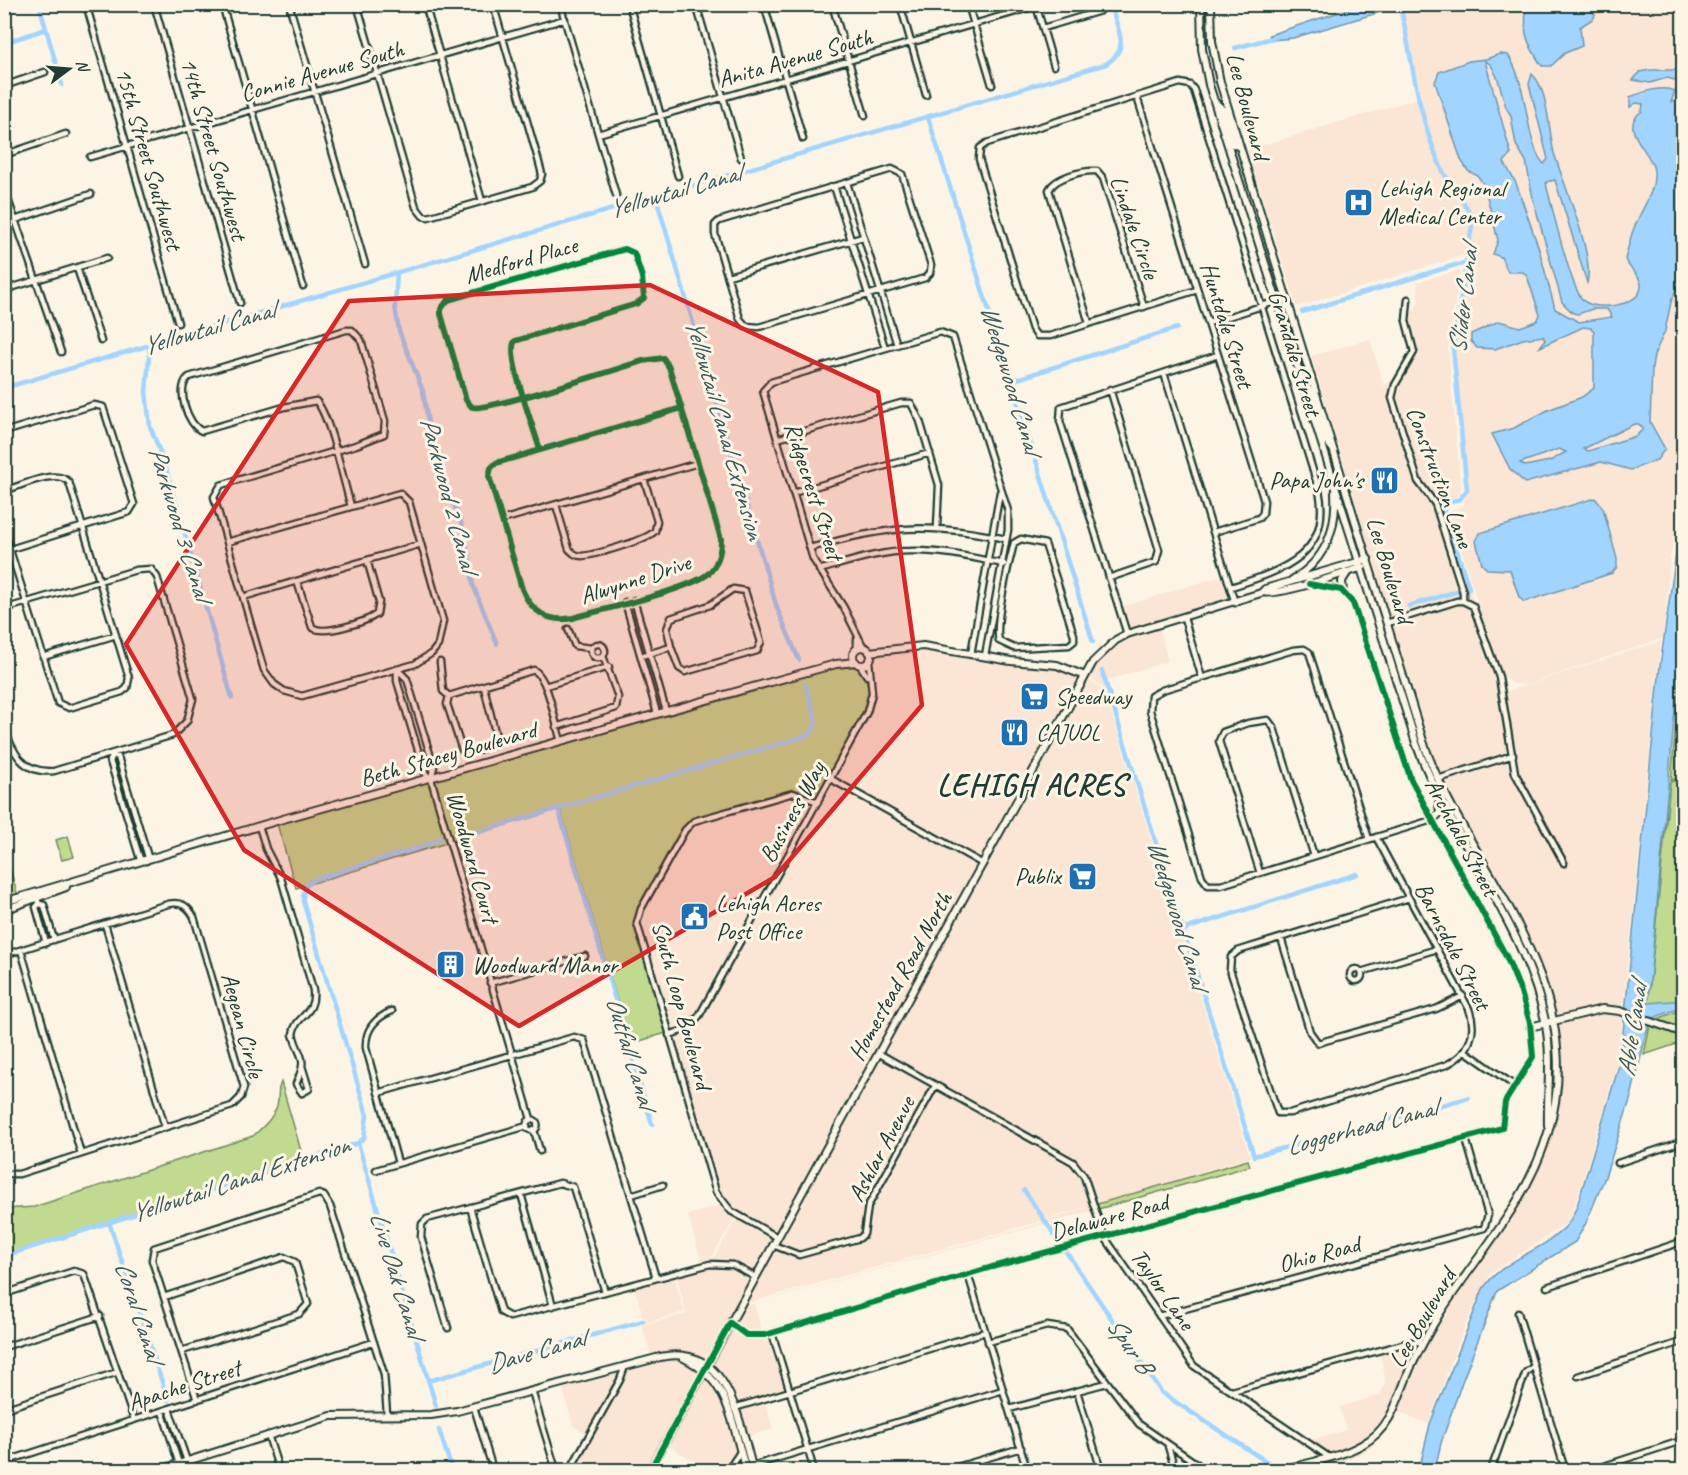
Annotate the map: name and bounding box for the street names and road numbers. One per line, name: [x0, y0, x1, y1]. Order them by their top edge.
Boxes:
street label: Anita Avenue South: [714, 21, 877, 94]
street label: Connie Avenue South: [237, 33, 408, 109]
street label: Lee Boulevard: [1219, 49, 1278, 166]
street label: 14th Street Southwest: [174, 54, 255, 246]
street label: 15th Street Southwest: [109, 64, 190, 256]
street label: Lindale Circle: [1103, 171, 1167, 285]
street label: Medford Place: [461, 229, 583, 290]
street label: Huntdale Street: [1194, 259, 1261, 393]
street label: Grandale Street: [1262, 286, 1329, 422]
street label: Construction Lane: [1399, 402, 1481, 554]
street label: Ridgecrest Street: [778, 418, 851, 566]
street label: Lee Boulevard: [1360, 513, 1421, 630]
street label: Alwynne Drive: [576, 546, 696, 611]
street label: Beth Stacey Boulevard: [356, 713, 543, 794]
street label: Business Way: [752, 755, 833, 868]
street label: Archdale Street: [1418, 773, 1507, 903]
street label: Woodward Court: [440, 788, 507, 929]
street label: Barnsdale Street: [1408, 877, 1499, 1017]
street label: Homestead Road North: [841, 885, 959, 1066]
street label: South Loop Boulevard: [645, 918, 720, 1096]
street label: Aegean Circle: [215, 969, 272, 1083]
street label: Ashlar Avenue: [841, 1089, 922, 1207]
street label: Delaware Road: [1047, 1186, 1175, 1247]
street label: Ohio Road: [1275, 1228, 1366, 1279]
street label: Taylor Lane: [1124, 1242, 1203, 1337]
street label: Lee Boulevard: [1382, 1260, 1464, 1373]
street label: Apache Street: [124, 1352, 247, 1417]

